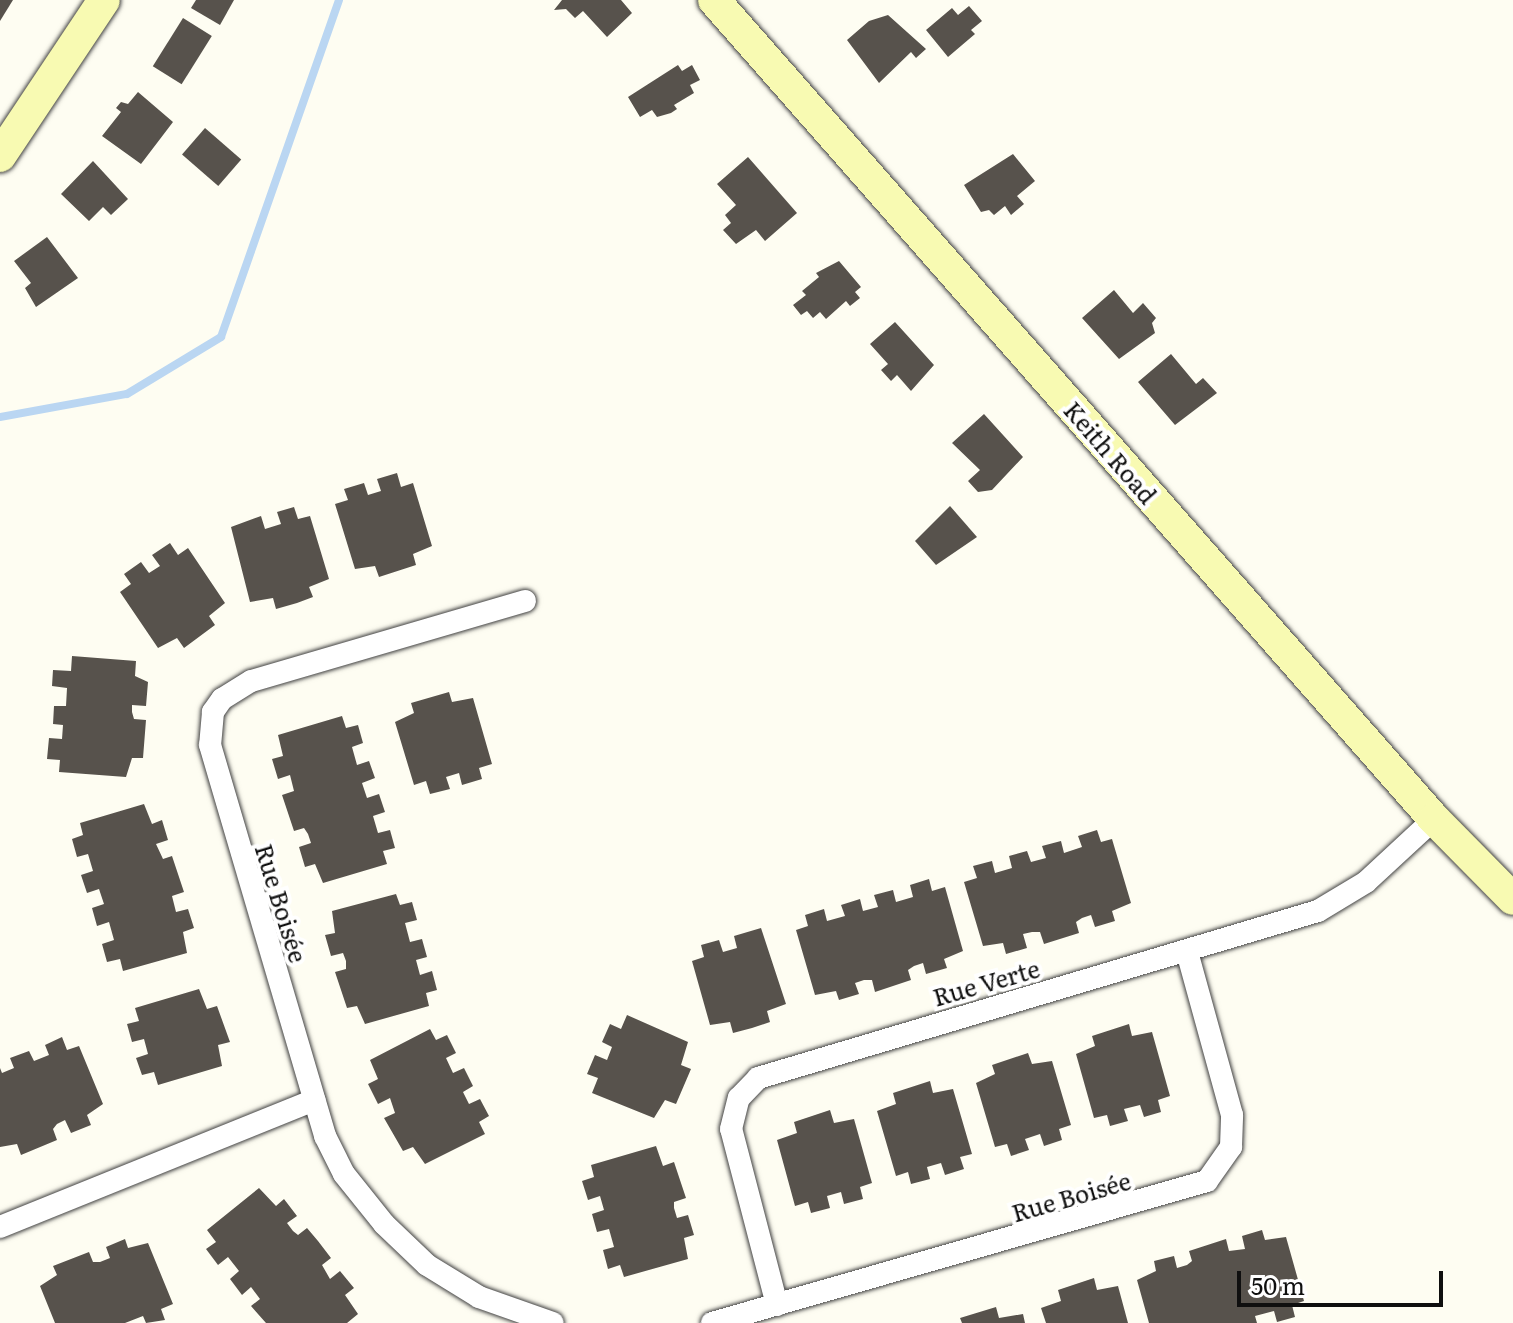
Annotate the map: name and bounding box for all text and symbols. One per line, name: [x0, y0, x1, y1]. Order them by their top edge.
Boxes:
street label: Keith Road: [1059, 395, 1163, 509]
street label: Rue Boisée: [250, 840, 314, 966]
street label: Rue Verte: [929, 953, 1043, 1011]
street label: Rue Boisée: [1008, 1165, 1134, 1227]
scale bar: [1241, 1255, 1447, 1305]
text: 50 m: [1251, 1267, 1305, 1302]

